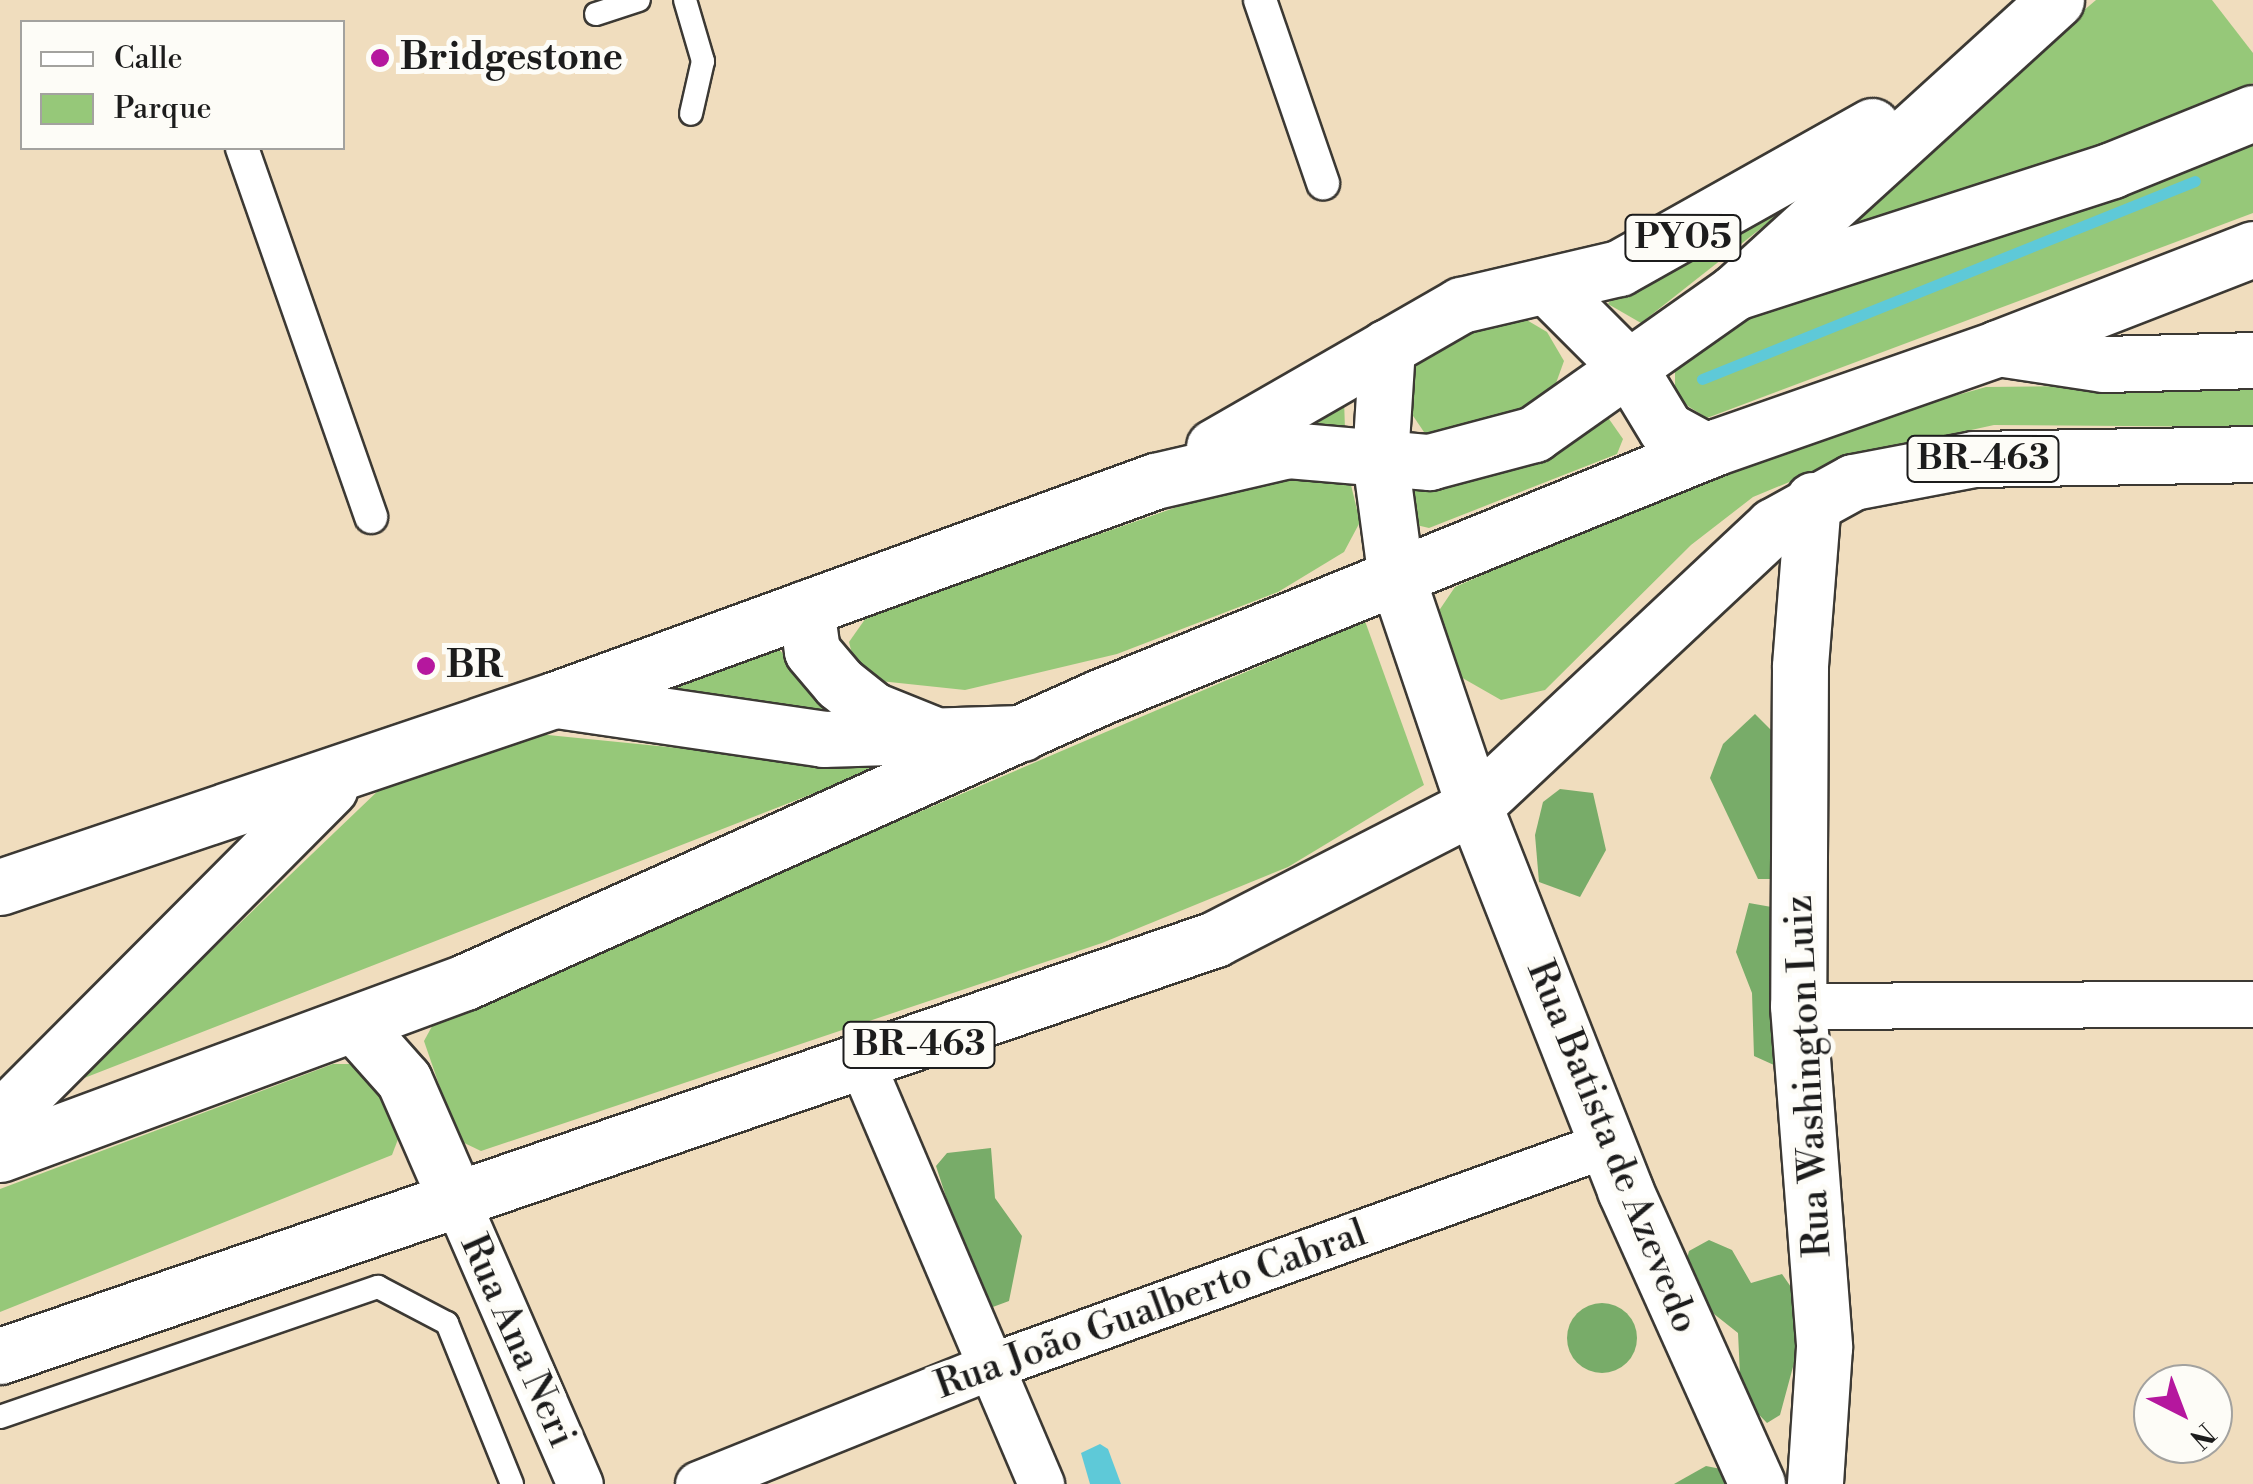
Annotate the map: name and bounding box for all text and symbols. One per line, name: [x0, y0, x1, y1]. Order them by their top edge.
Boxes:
legend: [20, 20, 345, 150]
place label: Bridgestone: [400, 35, 623, 81]
text: Calle: [114, 40, 183, 78]
marker: Bridgestone: [369, 47, 391, 69]
text: Parque: [114, 90, 212, 128]
road number: PY05: [1623, 208, 1743, 268]
road number: BR-463: [1906, 429, 2060, 489]
place label: BR: [446, 643, 503, 689]
marker: BR: [415, 655, 437, 677]
street label: Rua Washington Luiz: [1777, 894, 1841, 1258]
street label: Rua Batista de Azevedo: [1516, 954, 1708, 1340]
road number: BR-463: [842, 1015, 996, 1075]
street label: Rua João Gualberto Cabral: [929, 1211, 1373, 1409]
street label: Rua Ana Neri: [450, 1228, 584, 1454]
north arrow: [2133, 1364, 2233, 1464]
text: N: [2182, 1415, 2222, 1456]

